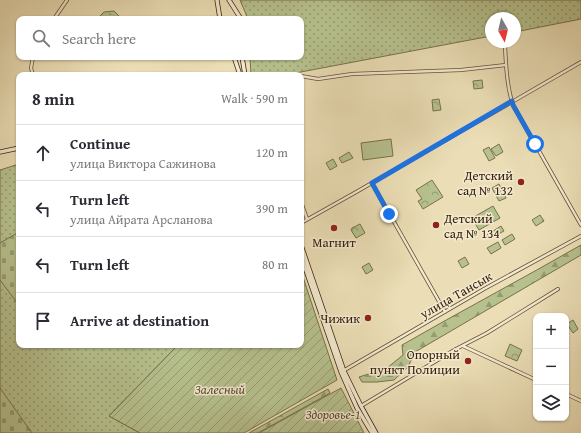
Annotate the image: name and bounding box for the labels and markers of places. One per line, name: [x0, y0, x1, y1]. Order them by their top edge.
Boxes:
place label: Детский сад № 132: [457, 166, 513, 200]
marker: Детский сад № 132: [516, 177, 526, 187]
place label: Детский сад № 134: [443, 209, 500, 243]
marker: Детский сад № 134: [431, 220, 441, 230]
marker: Магнит: [329, 223, 339, 233]
place label: Магнит: [312, 233, 356, 252]
place label: Чижик: [320, 309, 360, 328]
marker: Чижик: [363, 313, 373, 323]
place label: Опорный пункт Полиции: [370, 345, 460, 379]
marker: Опорный пункт Полиции: [463, 356, 473, 366]

